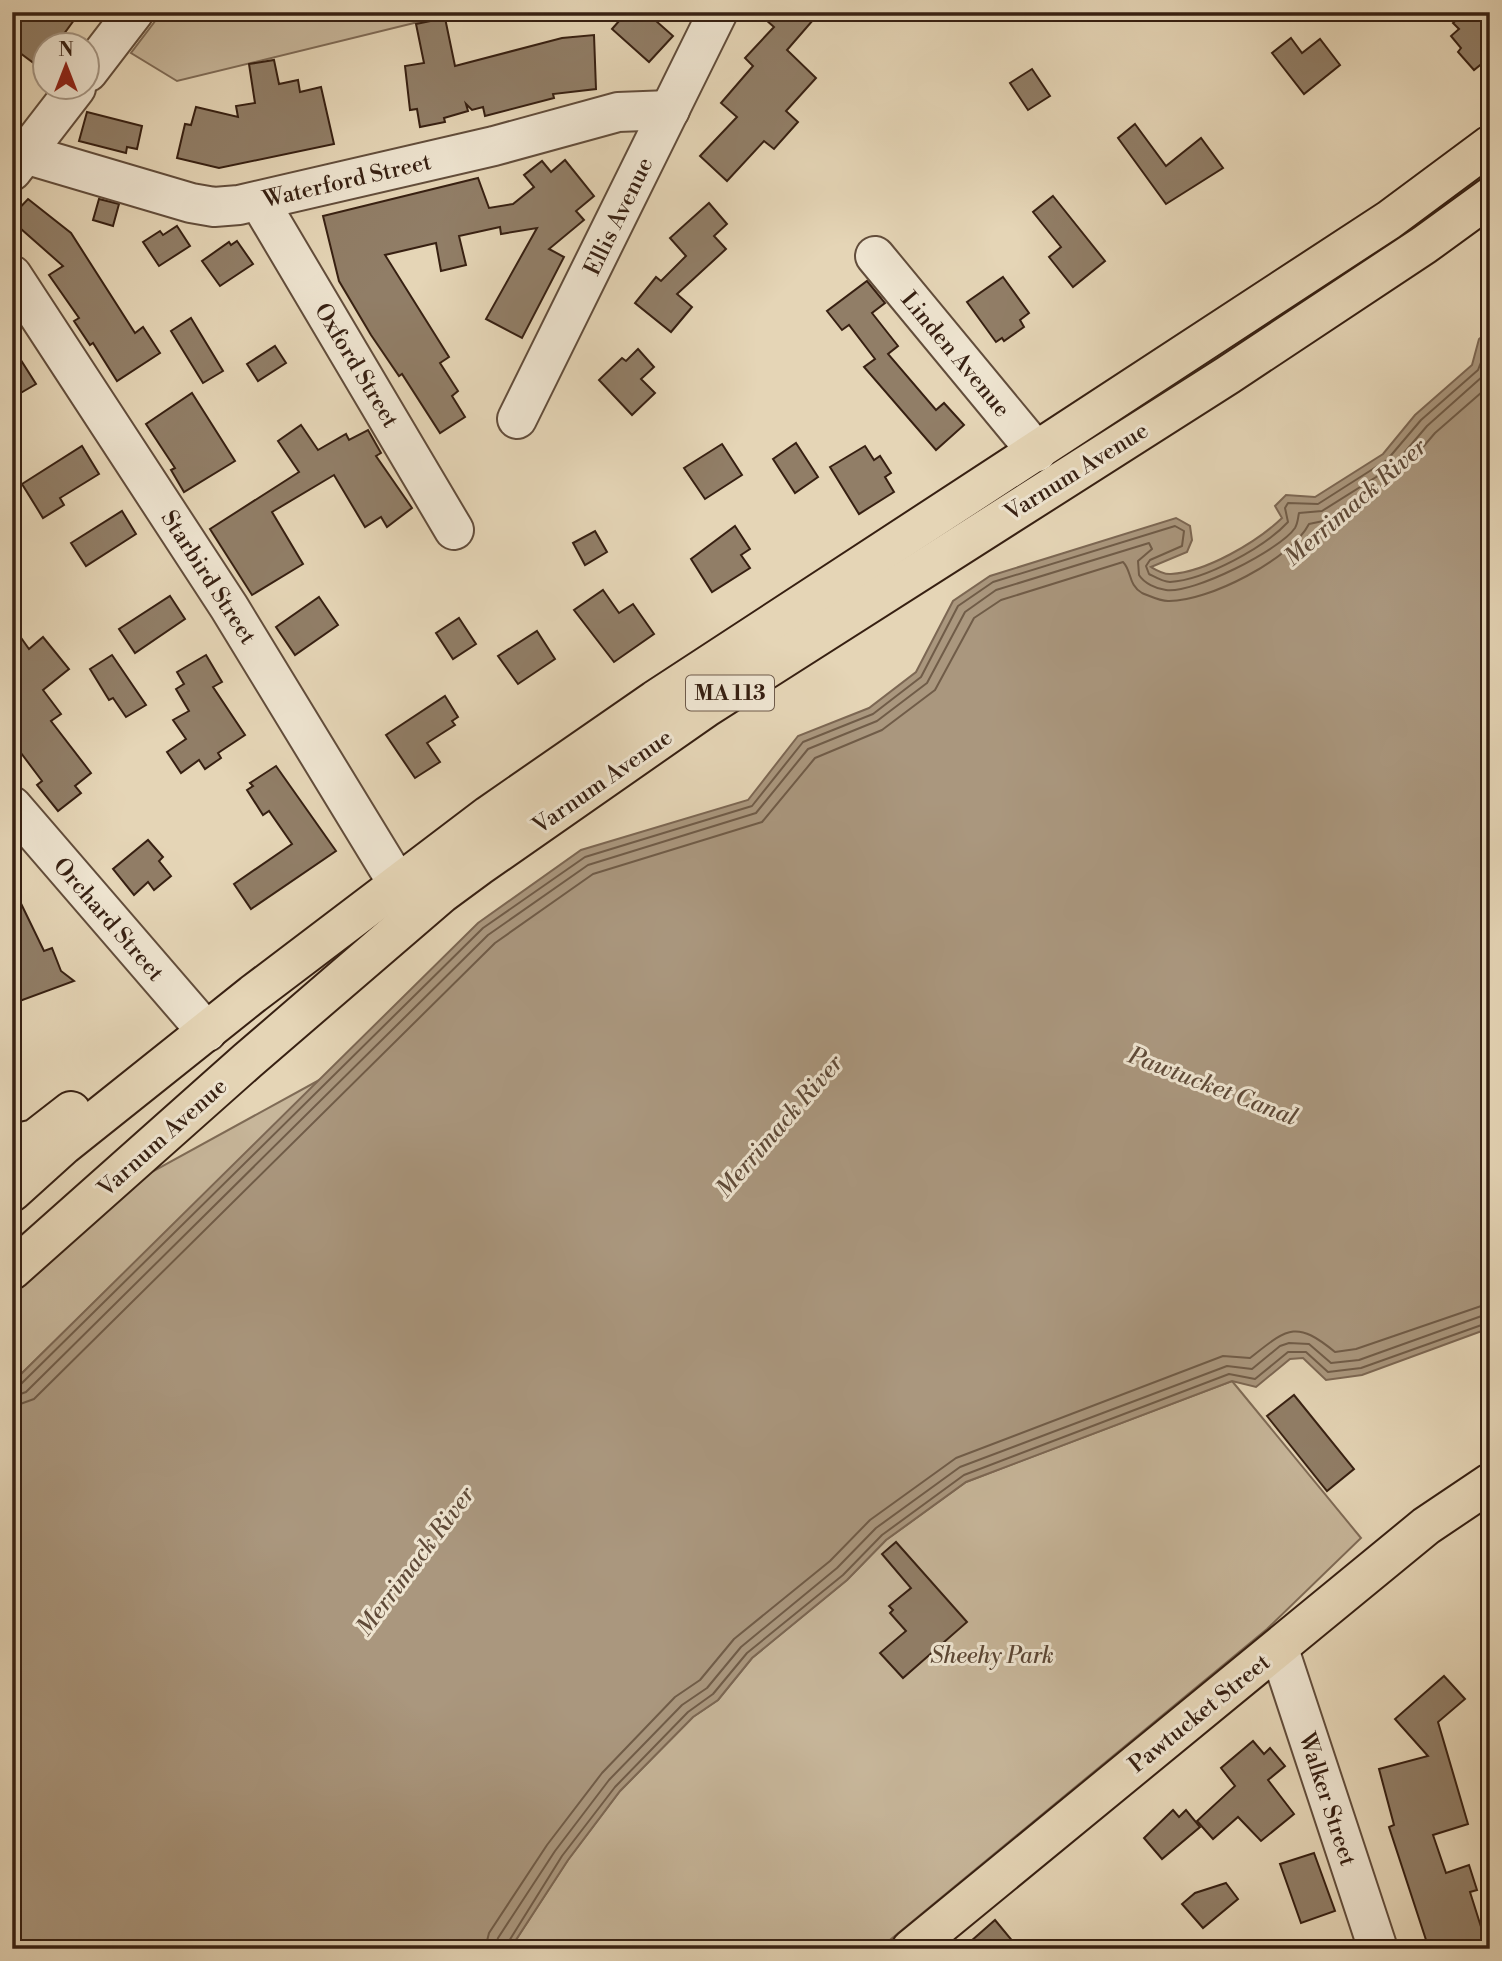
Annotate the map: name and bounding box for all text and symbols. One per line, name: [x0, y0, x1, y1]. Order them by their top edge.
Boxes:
north arrow: [32, 32, 102, 102]
text: N: [58, 38, 74, 62]
street label: Waterford Street: [259, 148, 434, 214]
street label: Ellis Avenue: [578, 153, 659, 280]
street label: Linden Avenue: [895, 286, 1016, 423]
street label: Oxford Street: [308, 298, 404, 433]
street label: Varnum Avenue: [999, 417, 1153, 528]
water label: Merrimack River: [1278, 432, 1434, 573]
street label: Starbird Street: [155, 505, 262, 650]
road number: MA 113: [686, 676, 774, 710]
street label: Varnum Avenue: [527, 723, 678, 841]
street label: Orchard Street: [47, 852, 169, 987]
water label: Pawtucket Canal: [1123, 1041, 1302, 1133]
water label: Merrimack River: [710, 1048, 850, 1204]
street label: Varnum Avenue: [92, 1072, 233, 1204]
water label: Merrimack River: [350, 1480, 482, 1642]
park label: Sheehy Park: [930, 1642, 1054, 1670]
street label: Pawtucket Street: [1123, 1648, 1276, 1779]
street label: Walker Street: [1292, 1728, 1362, 1869]

